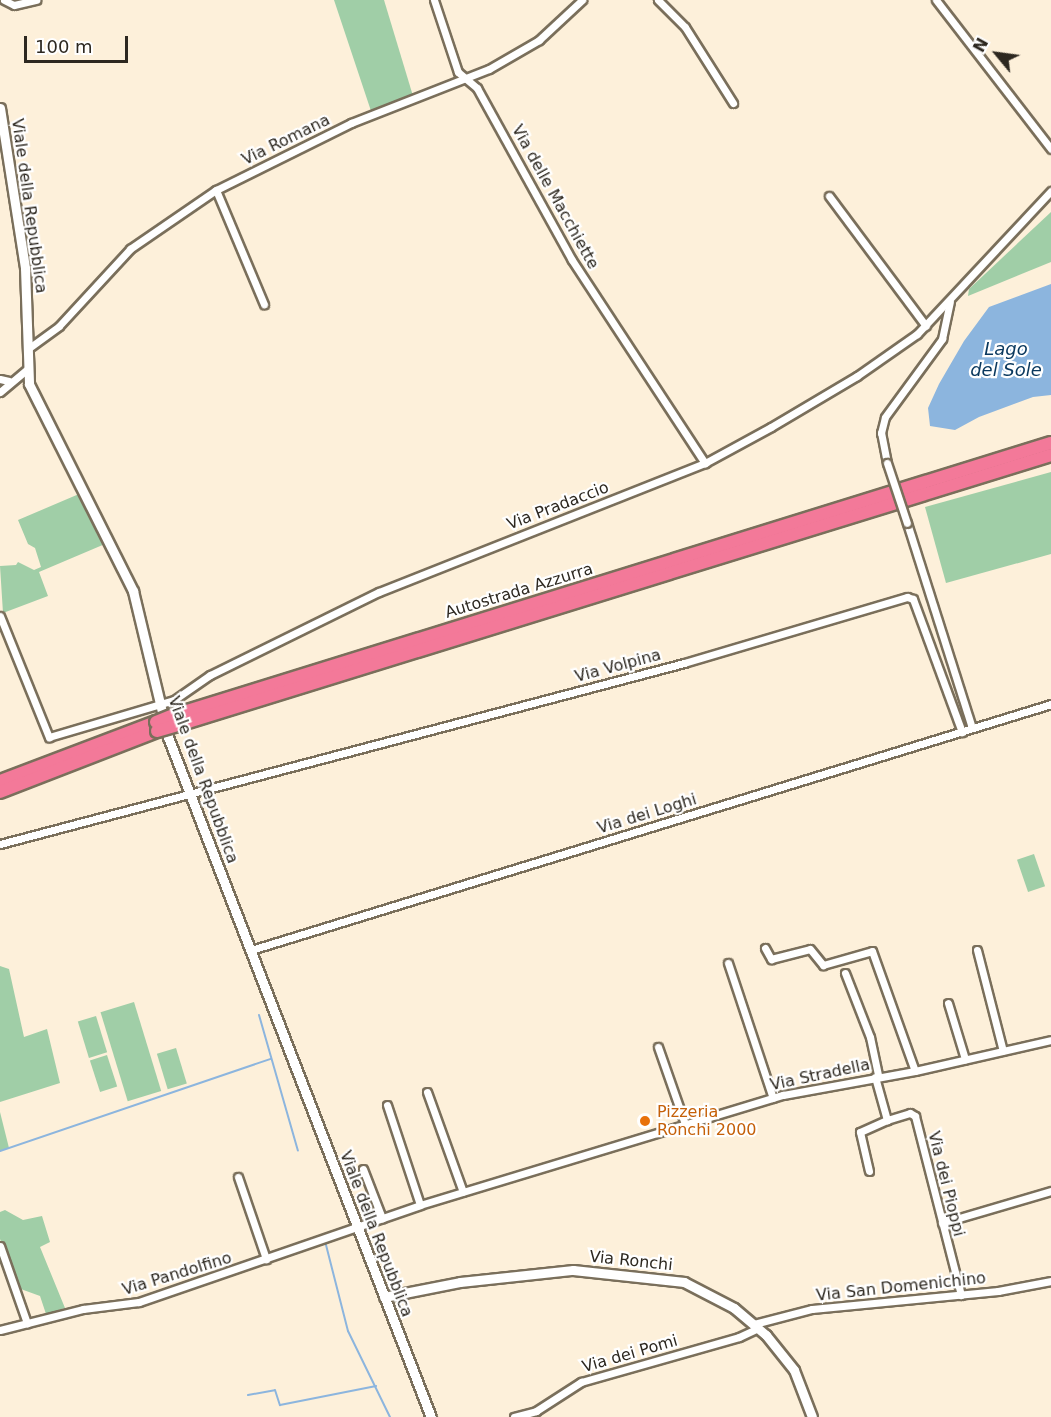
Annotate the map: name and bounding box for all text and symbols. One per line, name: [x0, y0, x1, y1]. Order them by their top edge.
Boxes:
scale bar: [27, 24, 130, 62]
north arrow: [967, 24, 1027, 84]
text: N: [969, 35, 992, 55]
text: 100 m: [35, 36, 93, 57]
street label: Via Romana: [239, 110, 333, 170]
street label: Viale della Repubblica: [7, 117, 51, 295]
street label: Via delle Macchiette: [507, 122, 603, 272]
water label: Lago del Sole: [970, 339, 1042, 382]
street label: Via Pradaccio: [504, 478, 612, 534]
street label: Autostrada Azzurra: [443, 559, 595, 623]
street label: Via Volpina: [573, 645, 663, 687]
street label: Viale della Repubblica: [164, 694, 242, 866]
street label: Via dei Loghi: [595, 790, 699, 838]
street label: Via Stradella: [768, 1055, 872, 1095]
place label: Pizzeria Ronchi 2000: [657, 1102, 757, 1140]
marker: Pizzeria Ronchi 2000: [638, 1114, 652, 1128]
street label: Via dei Pioppi: [924, 1129, 968, 1239]
street label: Viale della Repubblica: [335, 1148, 417, 1320]
street label: Via Ronchi: [588, 1247, 674, 1275]
street label: Via Pandolfino: [120, 1248, 234, 1300]
street label: Via San Domenichino: [815, 1269, 987, 1305]
street label: Via dei Pomi: [580, 1331, 680, 1377]

